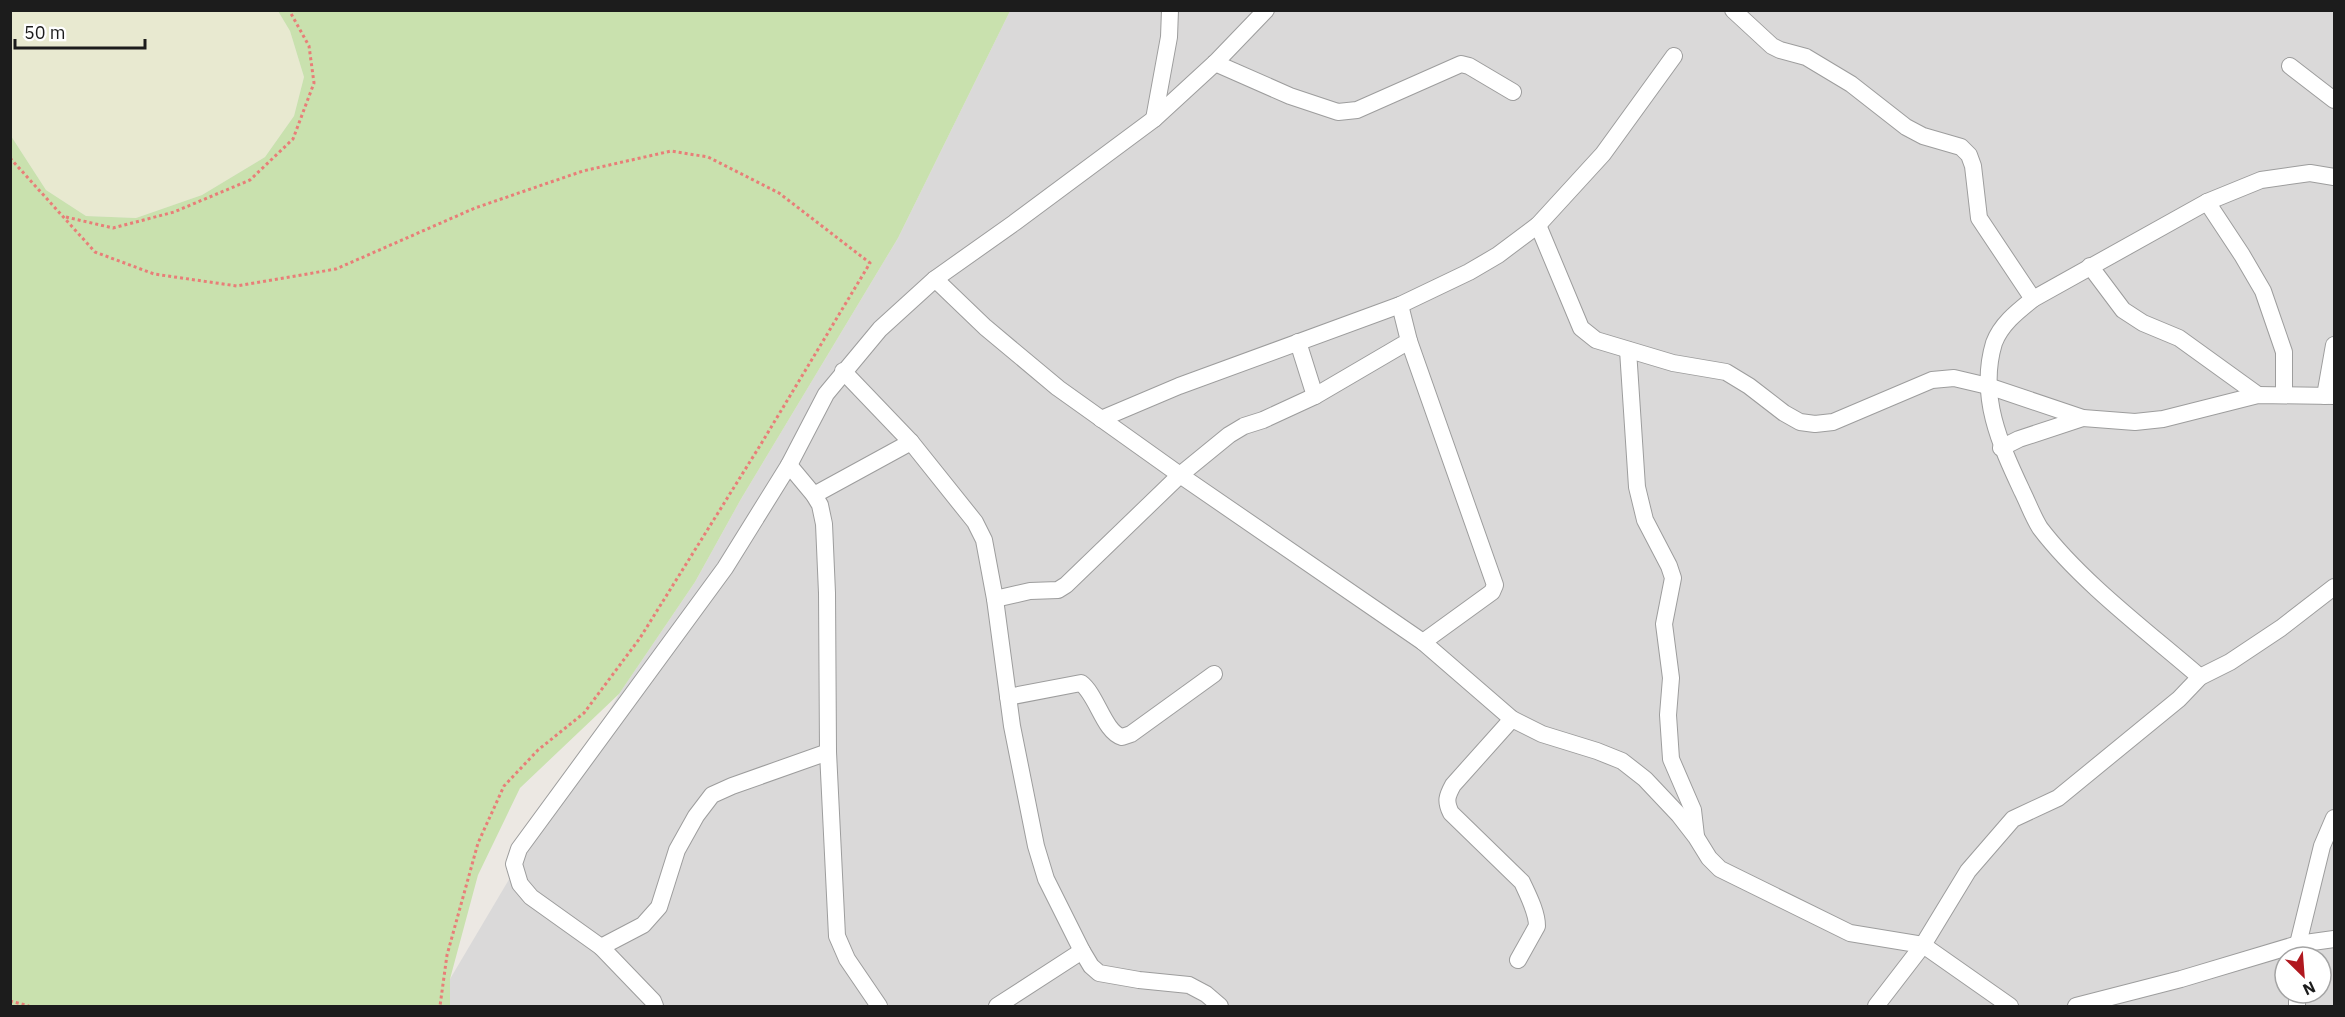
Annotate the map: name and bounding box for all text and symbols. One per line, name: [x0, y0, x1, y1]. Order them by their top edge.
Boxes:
scale bar: [15, 12, 146, 50]
text: 50 m: [24, 21, 66, 44]
north arrow: [2273, 945, 2333, 1005]
text: N: [2300, 977, 2319, 1000]

